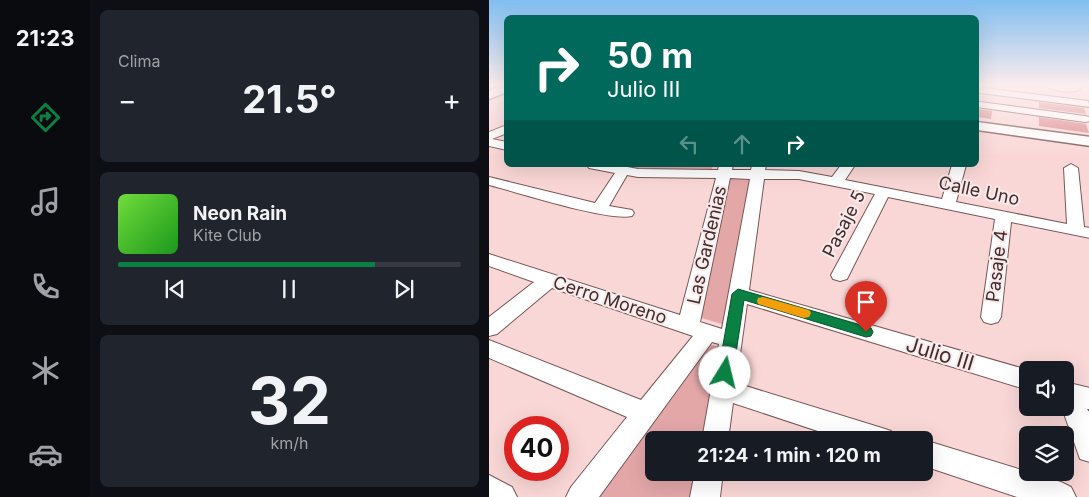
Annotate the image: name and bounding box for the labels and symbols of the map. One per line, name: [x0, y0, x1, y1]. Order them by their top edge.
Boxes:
street label: Calle Uno: [937, 172, 1022, 209]
street label: Las Gardenias: [683, 184, 730, 306]
street label: Pasaje 5: [818, 187, 869, 261]
street label: Pasaje 4: [982, 229, 1011, 303]
street label: Cerro Moreno: [551, 271, 670, 328]
pin: [845, 281, 887, 332]
street label: Julio III: [903, 331, 977, 376]
position arrow: [698, 346, 750, 398]
speed limit sign: 40: [504, 416, 569, 481]

